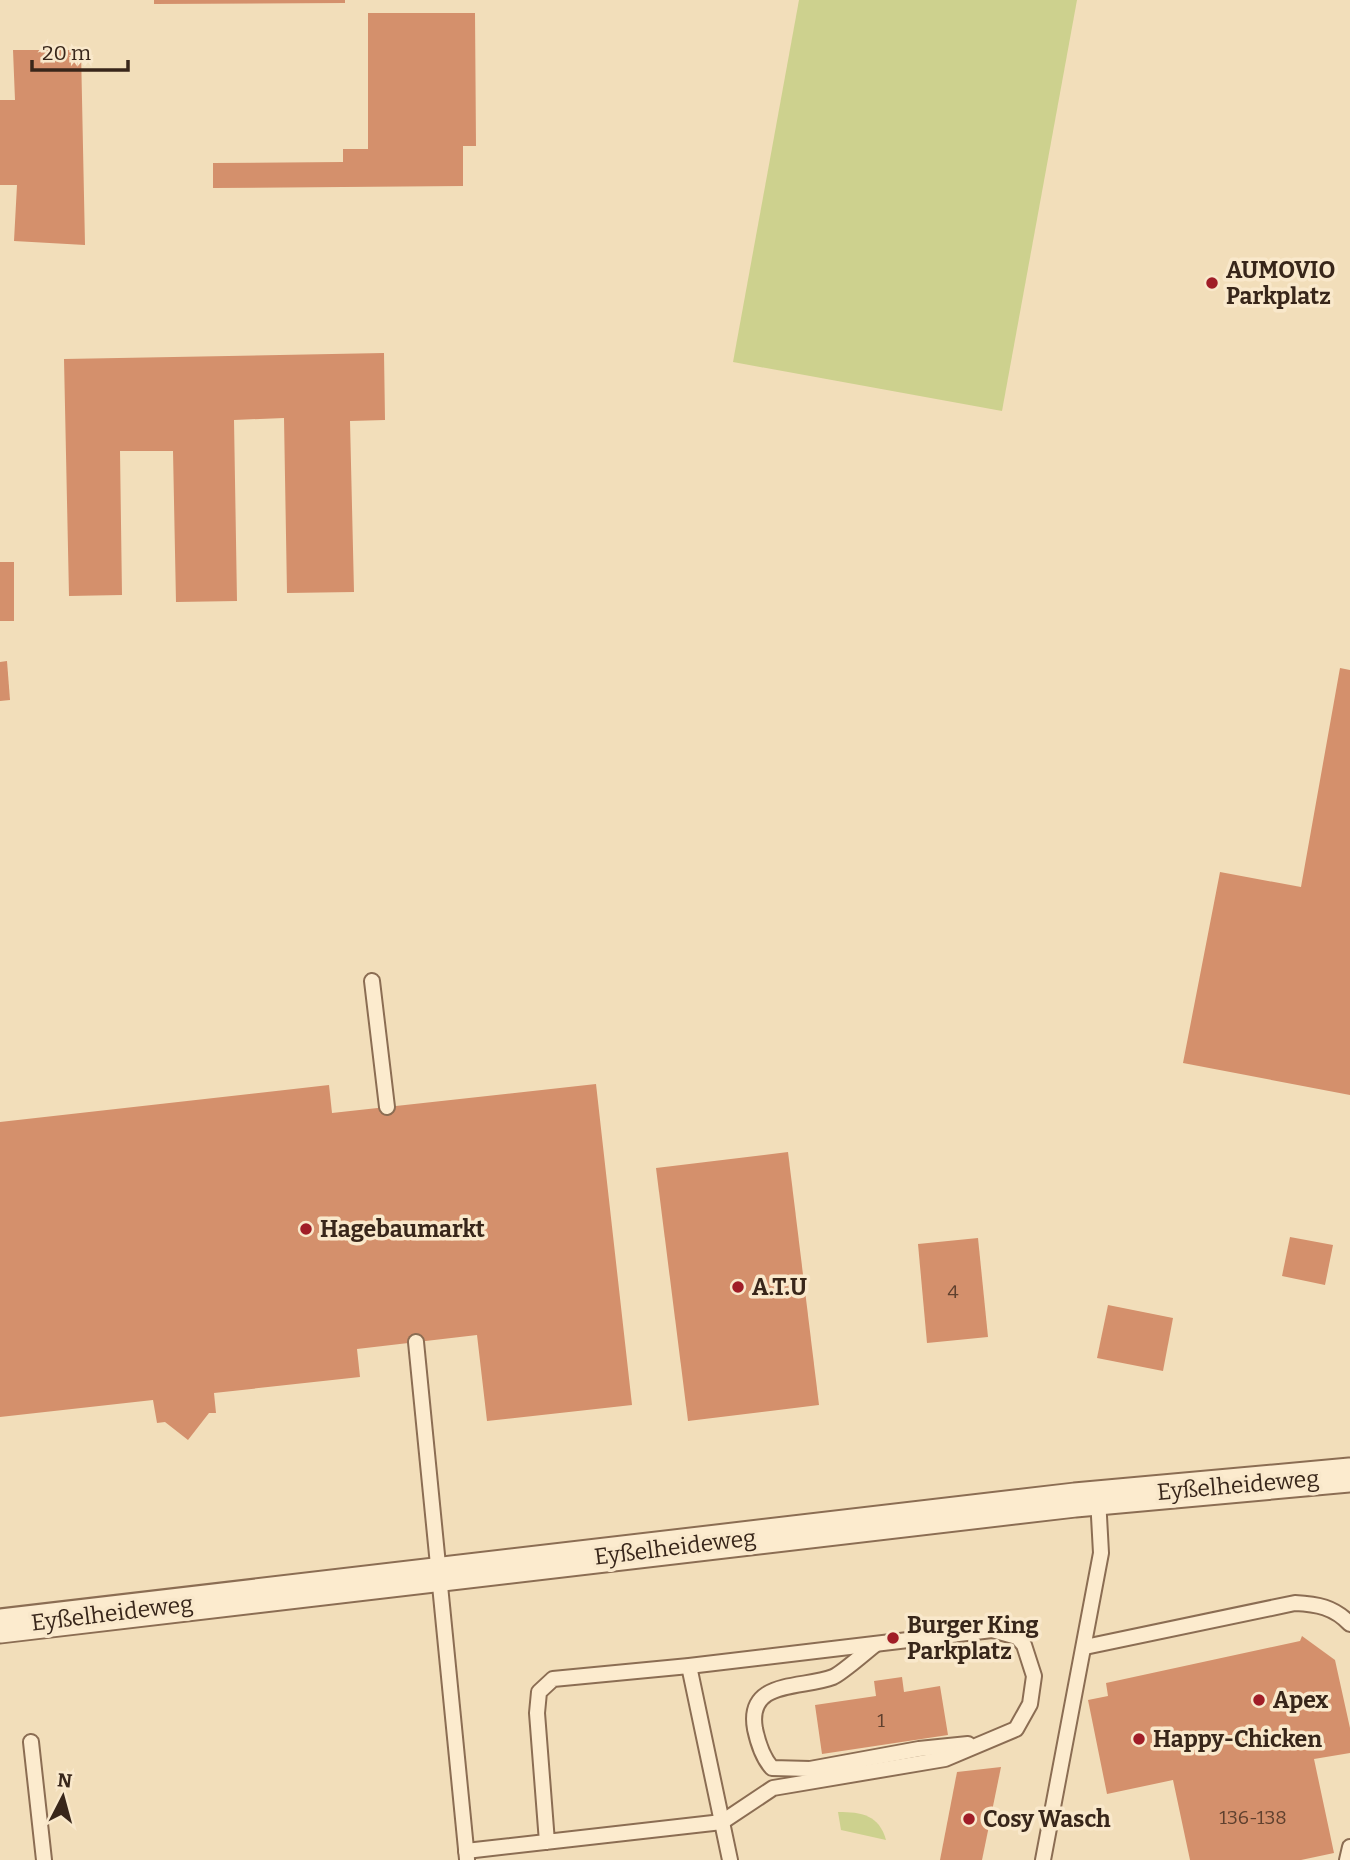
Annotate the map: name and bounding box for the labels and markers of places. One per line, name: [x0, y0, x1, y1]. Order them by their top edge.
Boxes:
place label: AUMOVIO Parkplatz: [1226, 256, 1335, 310]
marker: AUMOVIO Parkplatz: [1204, 275, 1220, 291]
place label: Hagebaumarkt: [320, 1215, 485, 1243]
marker: Hagebaumarkt: [298, 1221, 314, 1237]
place label: A.T.U: [752, 1273, 807, 1301]
marker: A.T.U: [730, 1279, 746, 1295]
place label: Burger King Parkplatz: [907, 1611, 1039, 1665]
marker: Burger King Parkplatz: [885, 1630, 901, 1646]
place label: Apex: [1273, 1686, 1328, 1714]
marker: Apex: [1251, 1692, 1267, 1708]
place label: Happy-Chicken: [1153, 1725, 1322, 1753]
marker: Happy-Chicken: [1131, 1731, 1147, 1747]
place label: Cosy Wasch: [983, 1805, 1111, 1833]
marker: Cosy Wasch: [961, 1811, 977, 1827]

